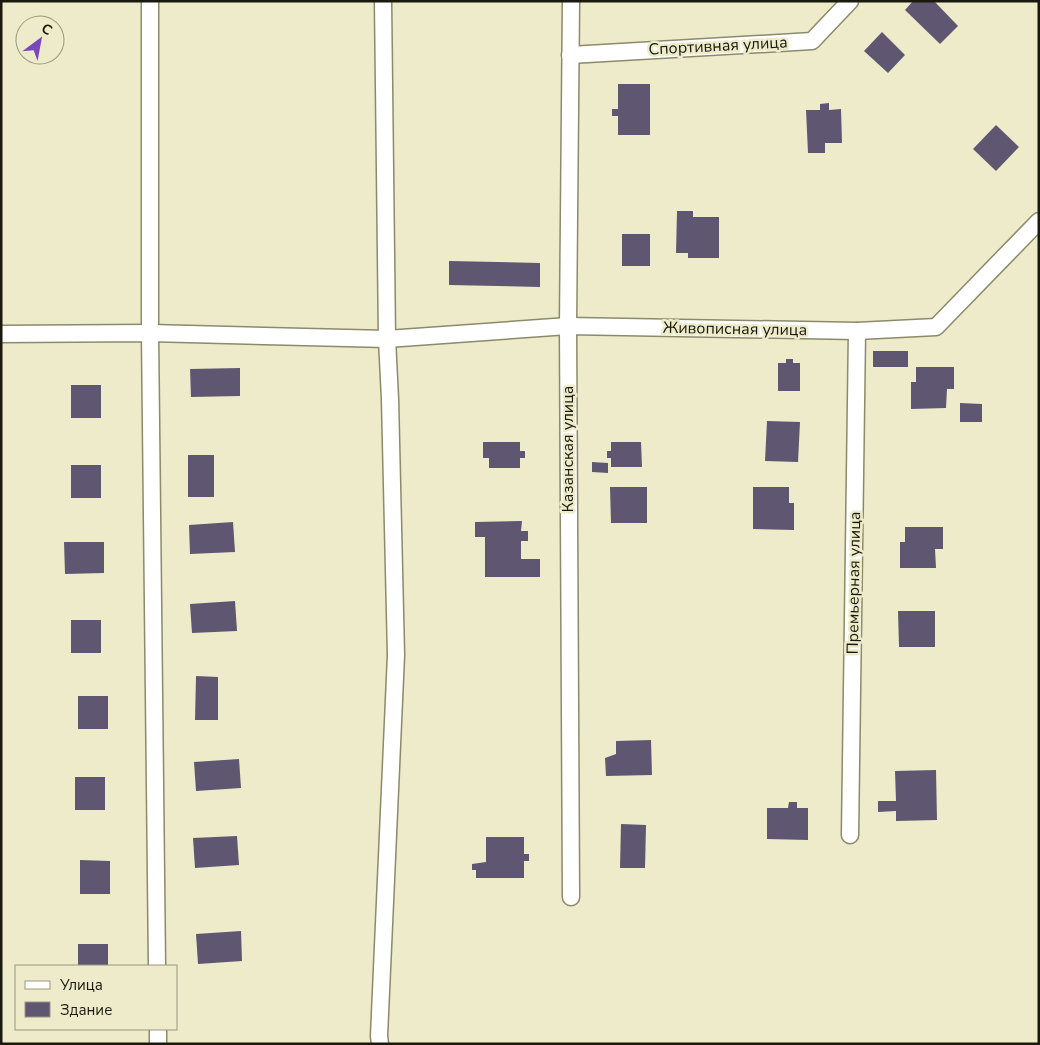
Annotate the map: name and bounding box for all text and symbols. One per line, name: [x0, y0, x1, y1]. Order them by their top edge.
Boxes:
north arrow: [15, 15, 65, 65]
text: С: [38, 19, 56, 40]
street label: Спортивная улица: [648, 31, 788, 61]
street label: Живописная улица: [663, 317, 807, 341]
street label: Казанская улица: [557, 386, 579, 512]
street label: Премьерная улица: [842, 511, 866, 655]
legend: [15, 965, 178, 1030]
text: Улица: [59, 975, 103, 995]
text: Здание: [60, 1000, 112, 1020]

